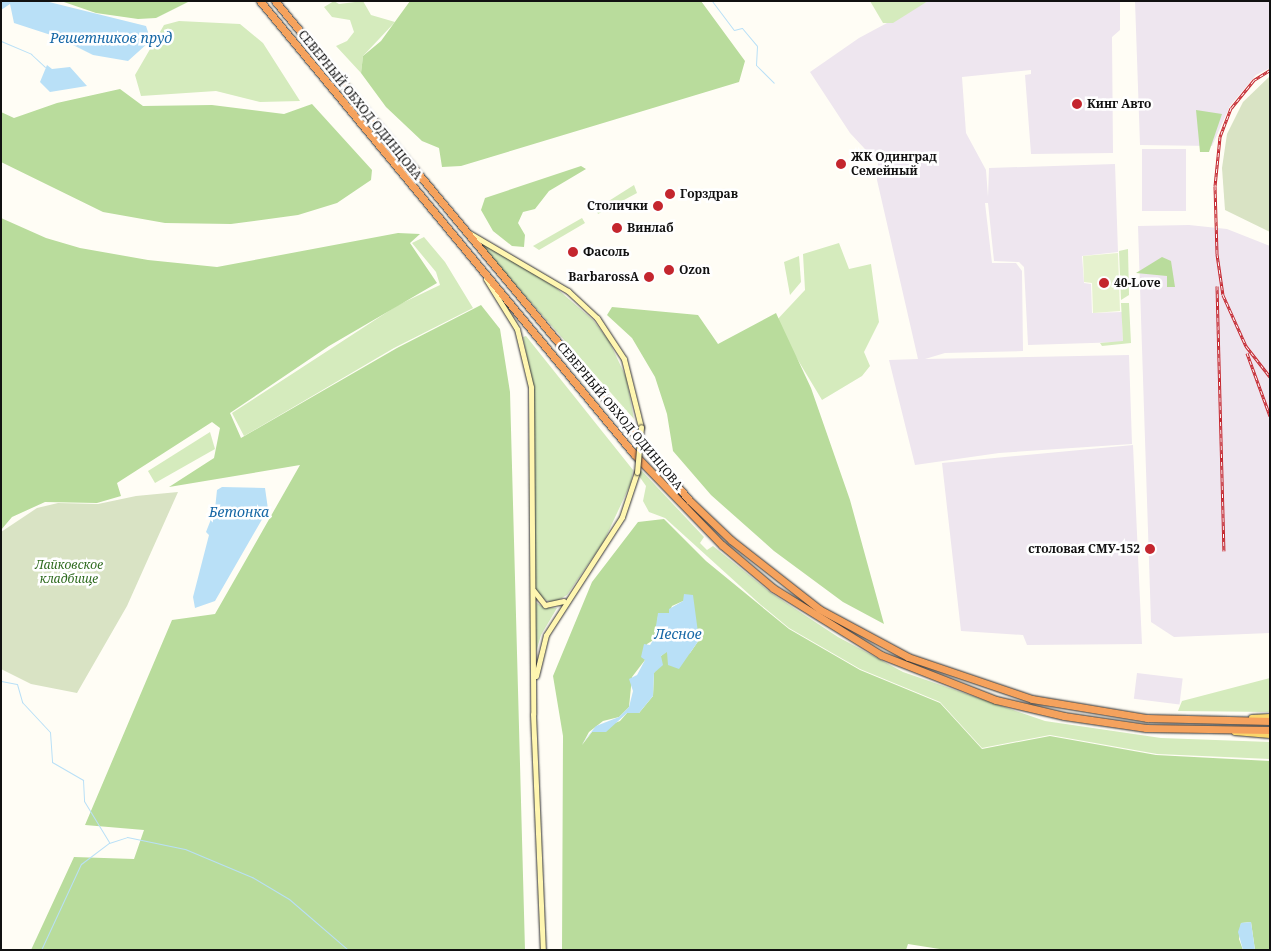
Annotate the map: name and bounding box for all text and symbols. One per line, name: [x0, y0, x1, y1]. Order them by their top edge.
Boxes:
street label: СЕВЕРНЫЙ ОБХОД ОДИНЦОВА: [295, 27, 425, 183]
water label: Решетников пруд: [50, 30, 172, 46]
place label: Кинг Авто: [1087, 97, 1151, 111]
marker: Кинг Авто: [1071, 98, 1083, 110]
place label: ЖК Одинград Семейный: [851, 150, 937, 178]
marker: ЖК Одинград Семейный: [835, 158, 847, 170]
place label: Горздрав: [680, 187, 738, 201]
marker: Горздрав: [664, 188, 676, 200]
place label: Столички: [587, 199, 648, 213]
marker: Столички: [652, 200, 664, 212]
place label: Винлаб: [627, 221, 673, 235]
marker: Винлаб: [611, 222, 623, 234]
place label: Фасоль: [583, 245, 629, 259]
marker: Фасоль: [567, 246, 579, 258]
place label: Ozon: [679, 263, 710, 277]
marker: Ozon: [663, 264, 675, 276]
place label: BarbarossA: [568, 270, 639, 284]
marker: BarbarossA: [643, 271, 655, 283]
place label: 40-Love: [1114, 276, 1161, 290]
marker: 40-Love: [1098, 277, 1110, 289]
street label: СЕВЕРНЫЙ ОБХОД ОДИНЦОВА: [554, 339, 686, 493]
water label: Бетонка: [209, 504, 269, 520]
place label: столовая СМУ-152: [1028, 542, 1140, 556]
marker: столовая СМУ-152: [1144, 543, 1156, 555]
park label: Лайковское кладбище: [35, 558, 103, 586]
water label: Лесное: [654, 626, 702, 642]

